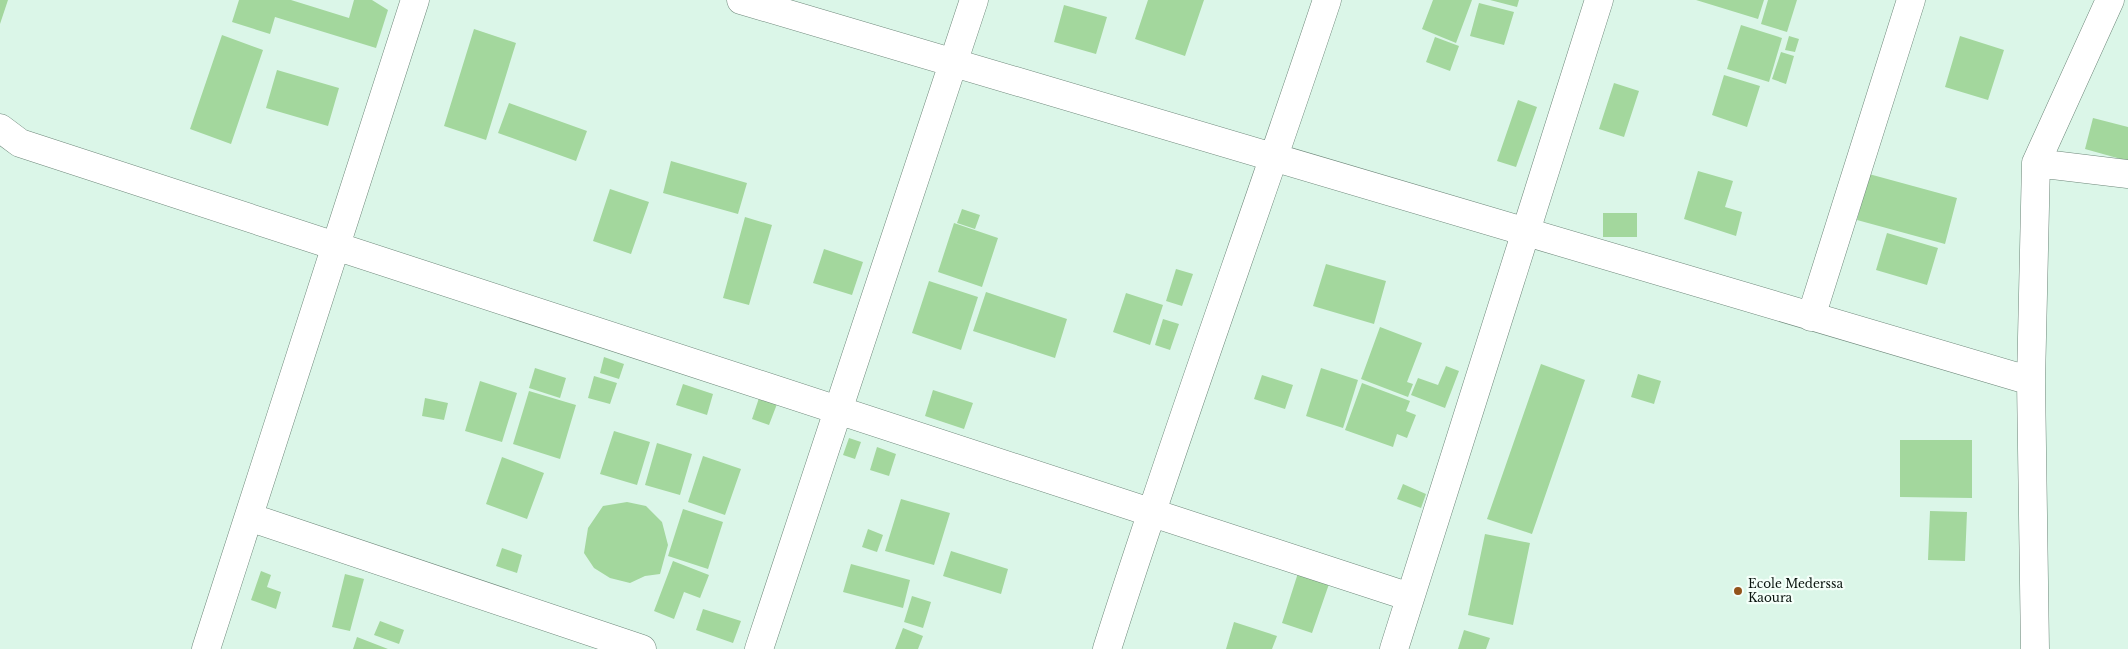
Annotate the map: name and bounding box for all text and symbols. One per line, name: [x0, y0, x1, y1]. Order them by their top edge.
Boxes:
place label: Ecole Mederssa Kaoura: [1748, 576, 1843, 605]
marker: Ecole Mederssa Kaoura: [1732, 585, 1744, 597]

